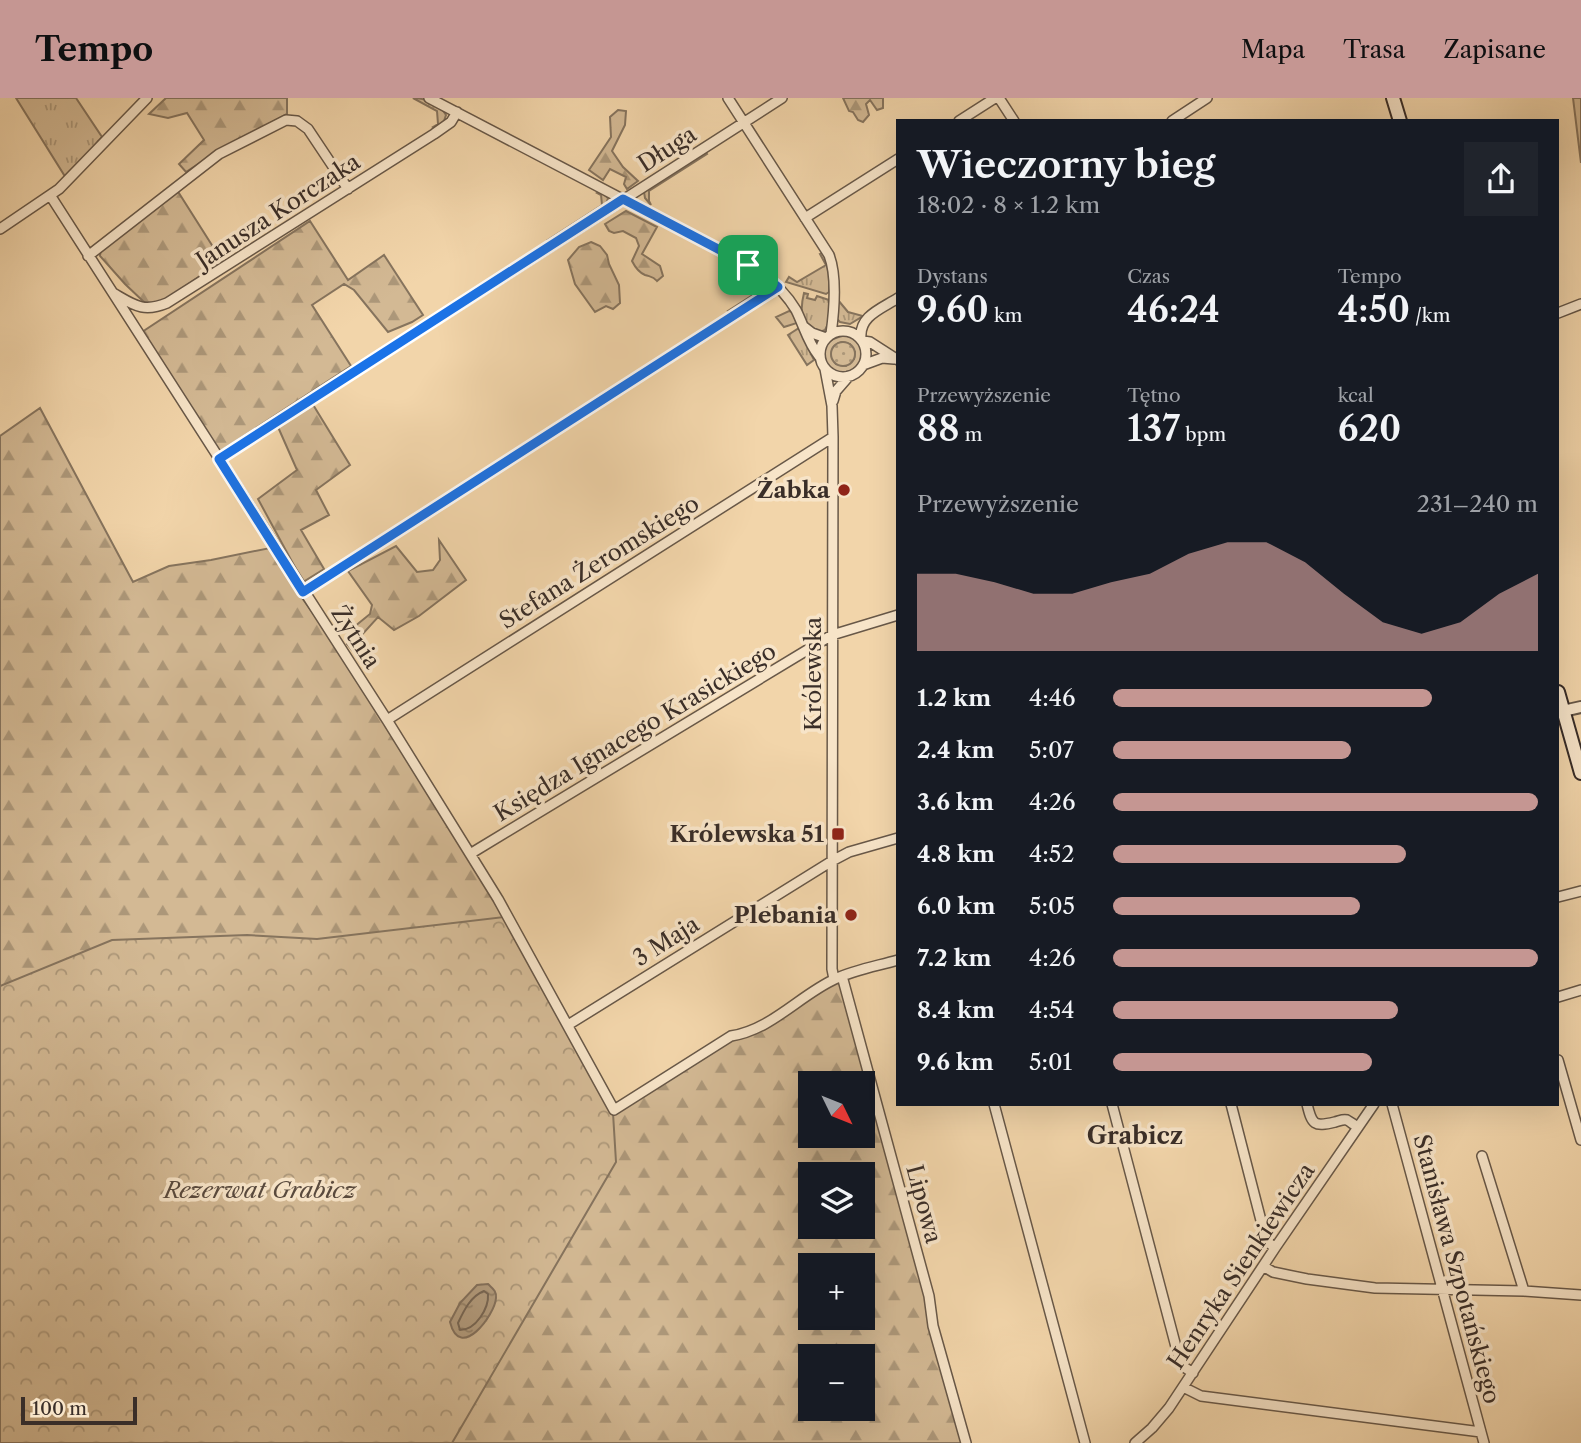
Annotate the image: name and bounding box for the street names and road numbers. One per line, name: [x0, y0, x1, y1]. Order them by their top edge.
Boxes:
street label: Długa: [633, 119, 702, 178]
street label: Janusza Korczaka: [188, 147, 366, 276]
street label: Stefana Żeromskiego: [494, 489, 704, 635]
street label: Żytnia: [325, 600, 387, 674]
street label: Królewska: [799, 616, 827, 731]
street label: Księdza Ignacego Krasickiego: [489, 637, 781, 827]
street label: 3 Maja: [628, 909, 705, 972]
street label: Stanisława Szpotańskiego: [1408, 1131, 1506, 1407]
street label: Henryka Sienkiewicza: [1162, 1157, 1321, 1374]
street label: Lipowa: [900, 1162, 948, 1247]

